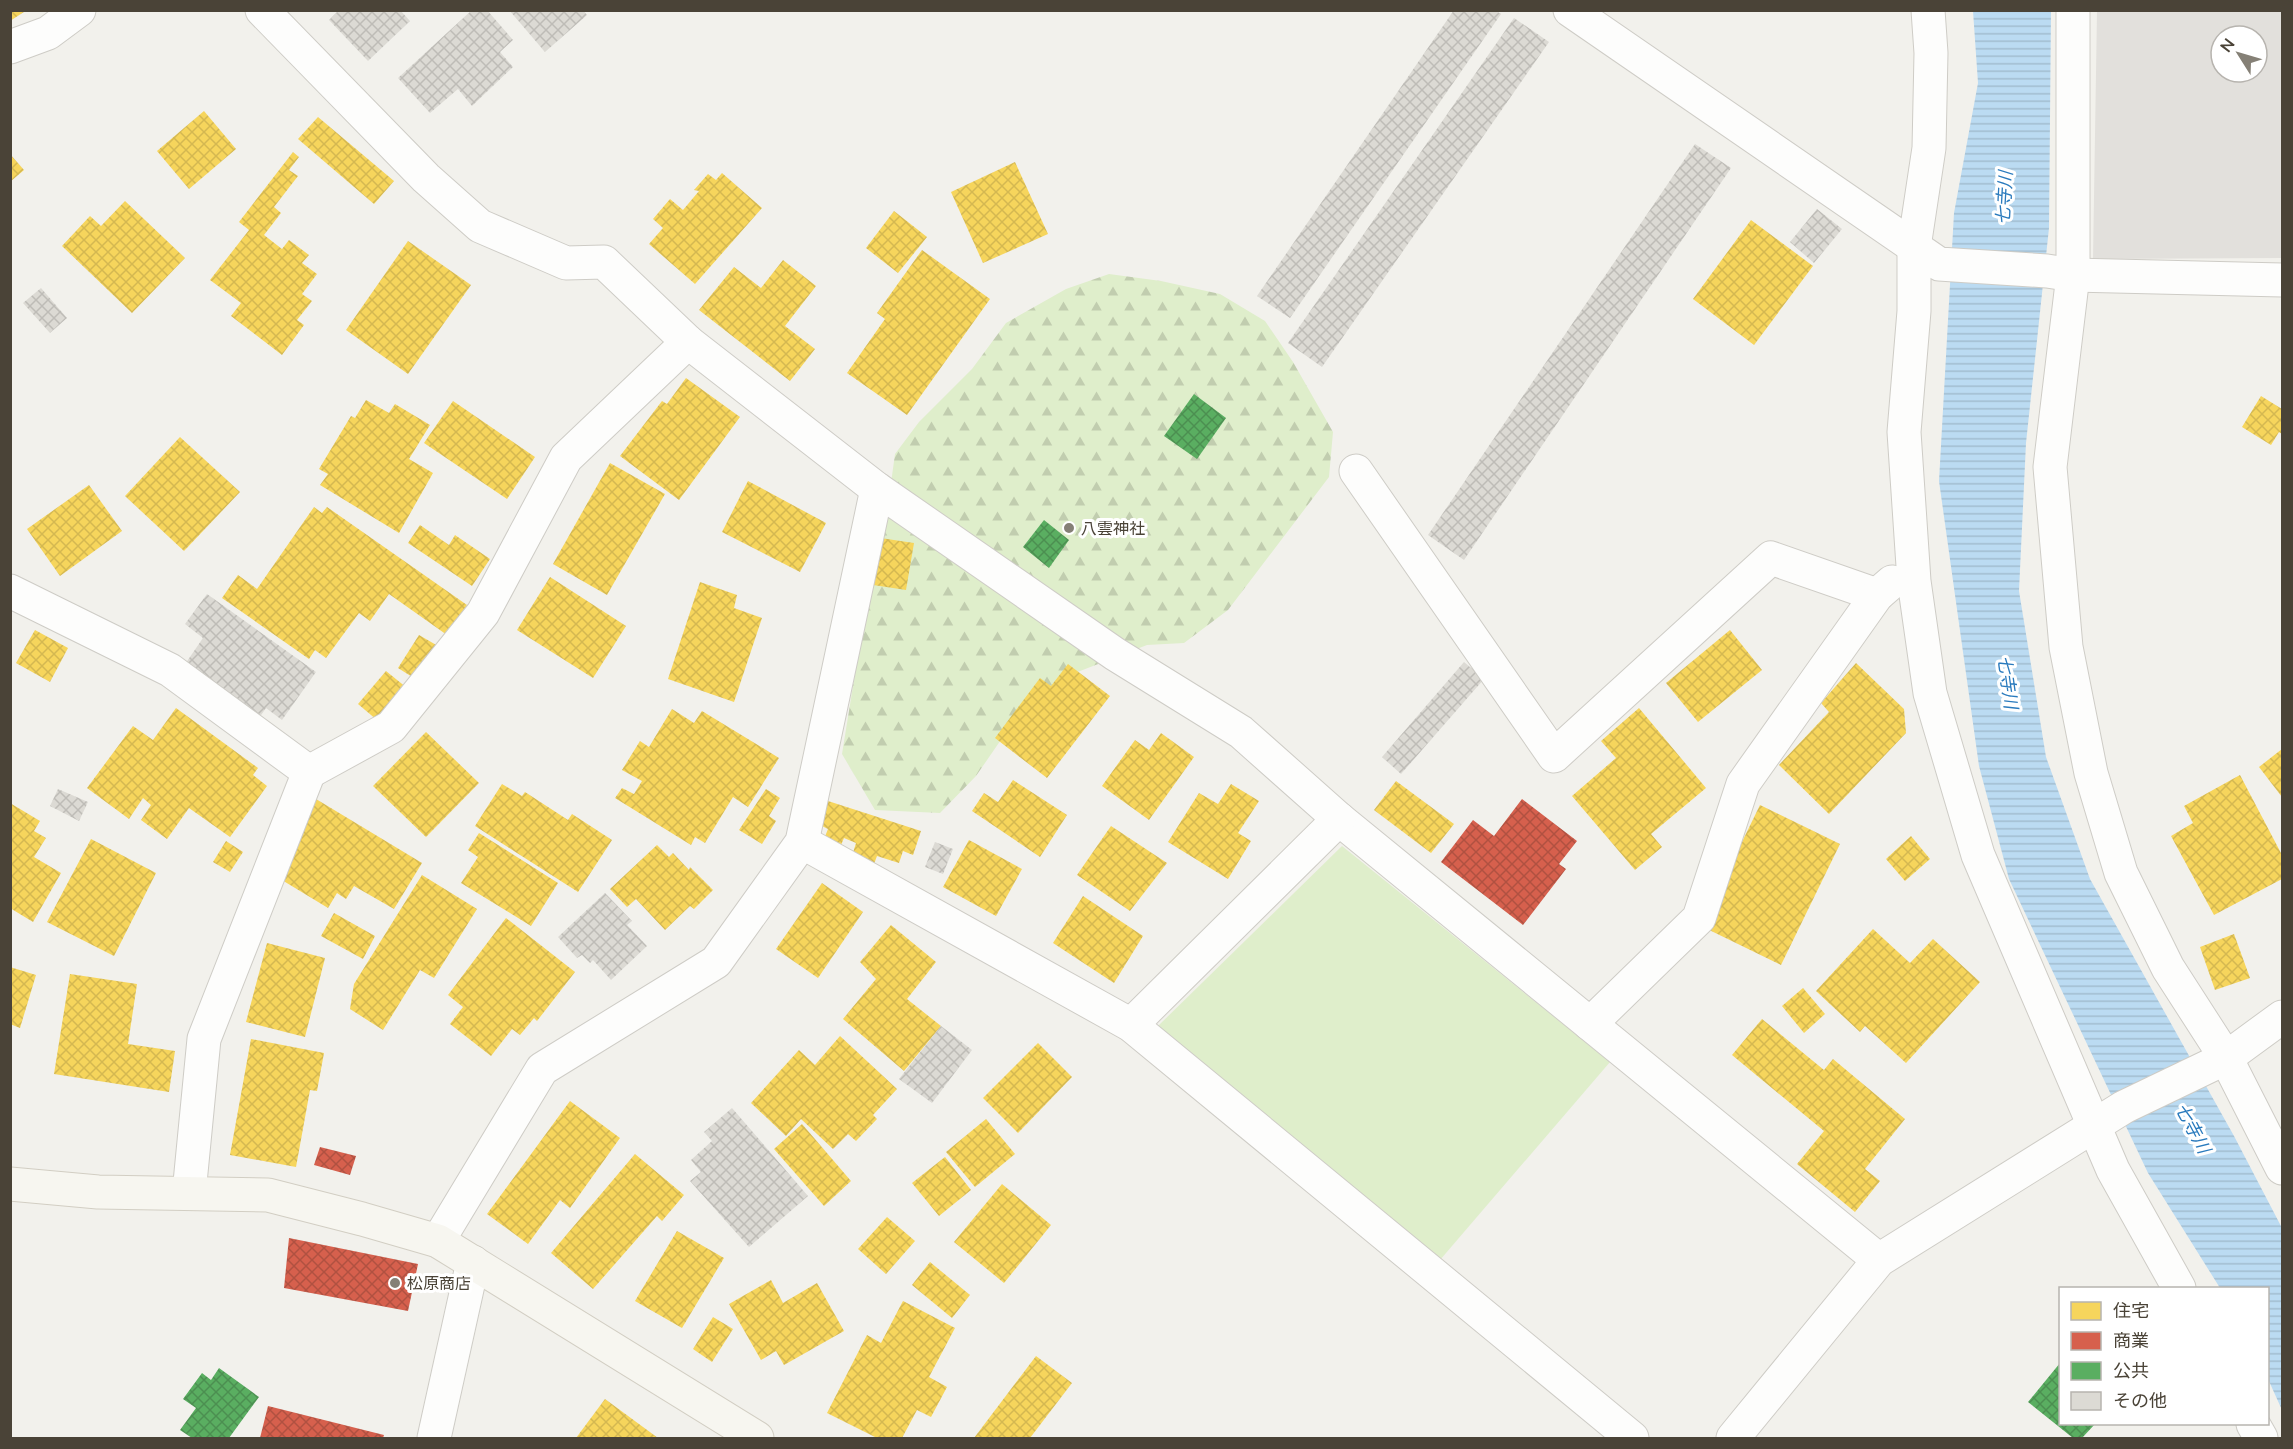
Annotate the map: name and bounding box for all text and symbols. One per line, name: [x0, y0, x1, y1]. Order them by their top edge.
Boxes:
north arrow: [2209, 24, 2269, 84]
text: N: [2215, 34, 2239, 56]
water label: 七寺川: [1991, 168, 2017, 226]
place label: 八雲神社: [1081, 518, 1145, 538]
marker: 八雲神社: [1062, 521, 1076, 535]
water label: 七寺川: [1993, 654, 2023, 712]
water label: 七寺川: [2170, 1099, 2217, 1159]
place label: 松原商店: [407, 1273, 471, 1293]
marker: 松原商店: [388, 1276, 402, 1290]
legend: [2059, 1287, 2269, 1425]
text: 住宅: [2113, 1299, 2149, 1322]
text: 商業: [2113, 1329, 2149, 1352]
text: 公共: [2113, 1359, 2149, 1382]
text: その他: [2113, 1389, 2167, 1412]

